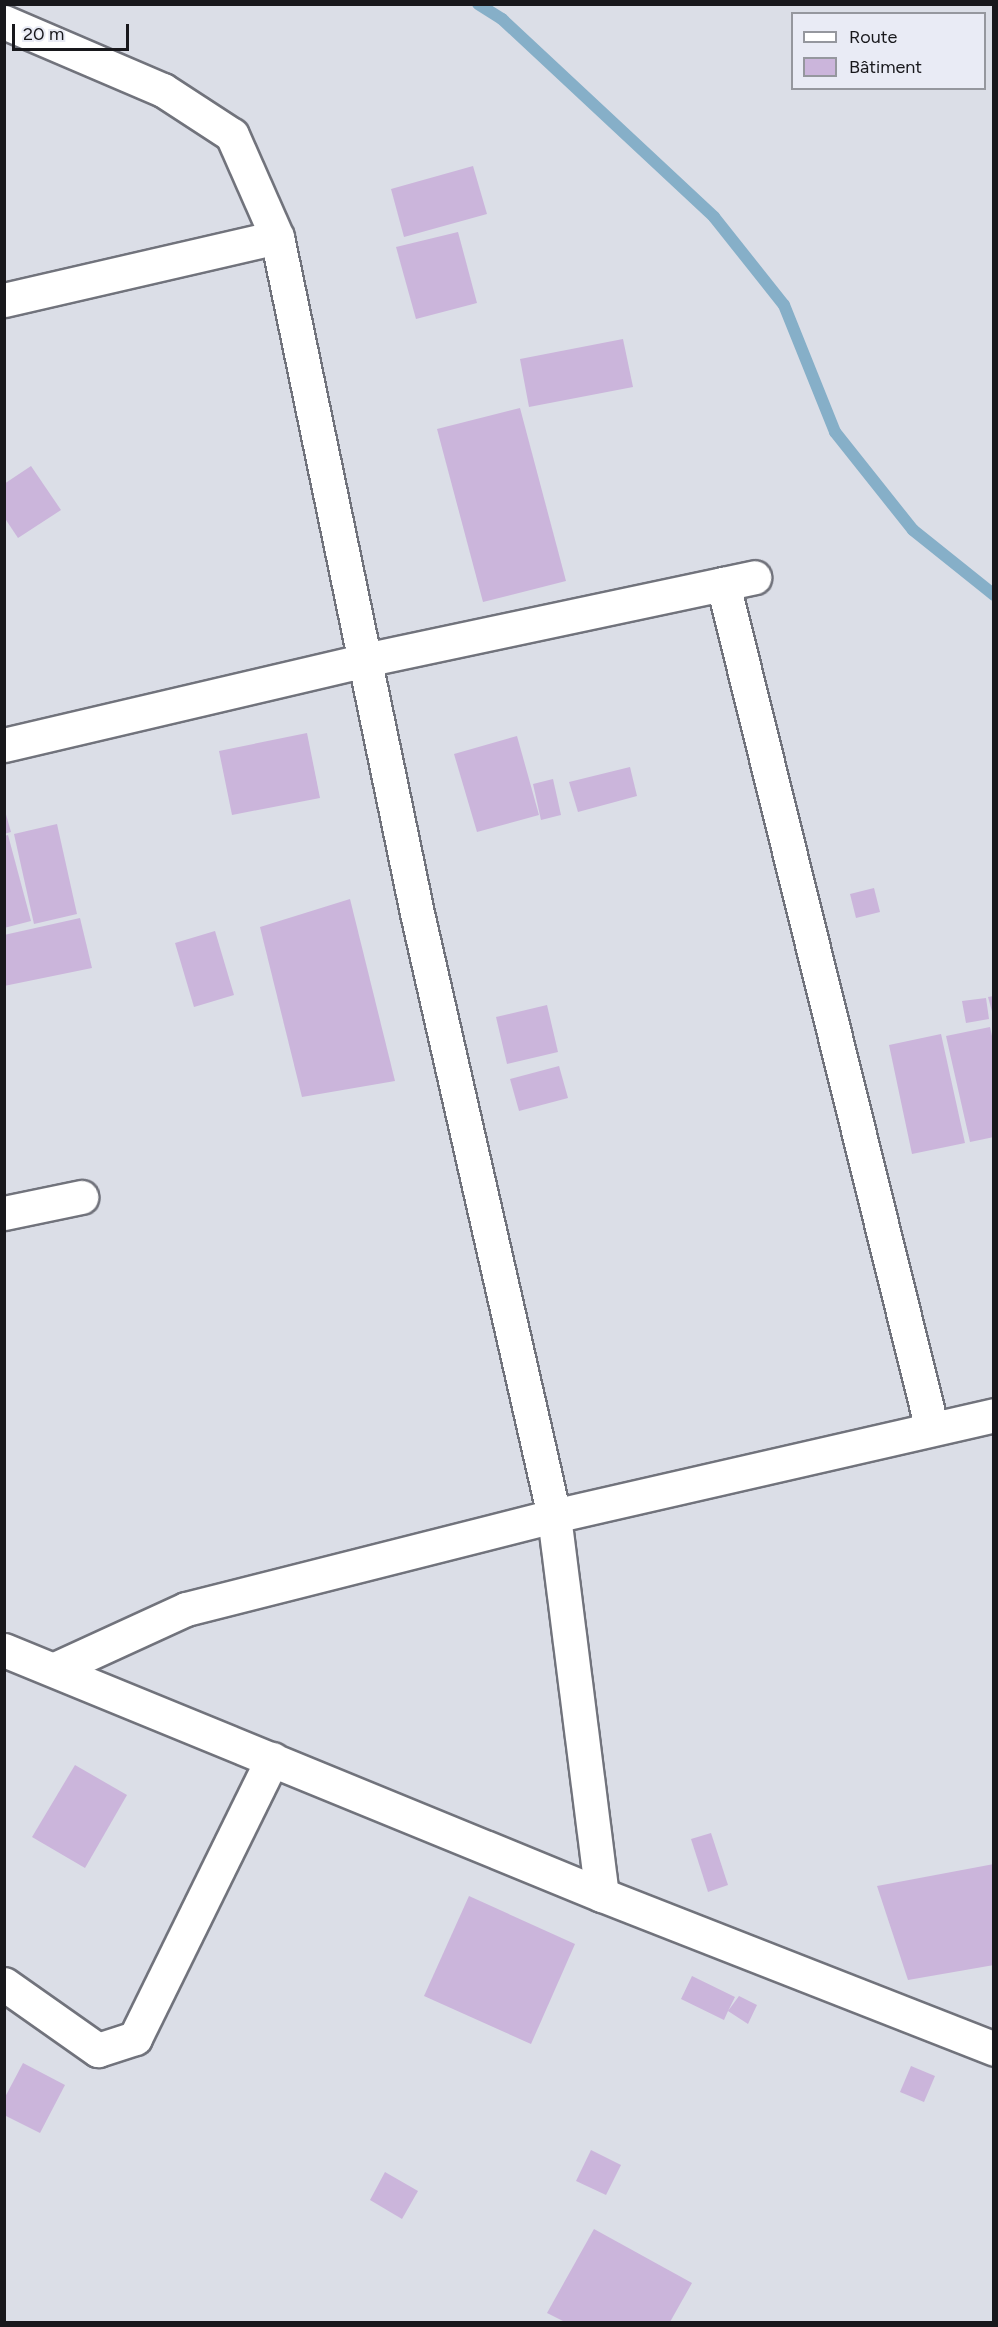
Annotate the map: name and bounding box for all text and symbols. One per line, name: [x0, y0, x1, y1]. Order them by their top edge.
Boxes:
scale bar: [15, 12, 132, 50]
legend: [791, 12, 986, 90]
text: 20 m: [23, 23, 64, 45]
text: Route: [849, 26, 897, 48]
text: Bâtiment: [849, 56, 922, 78]

